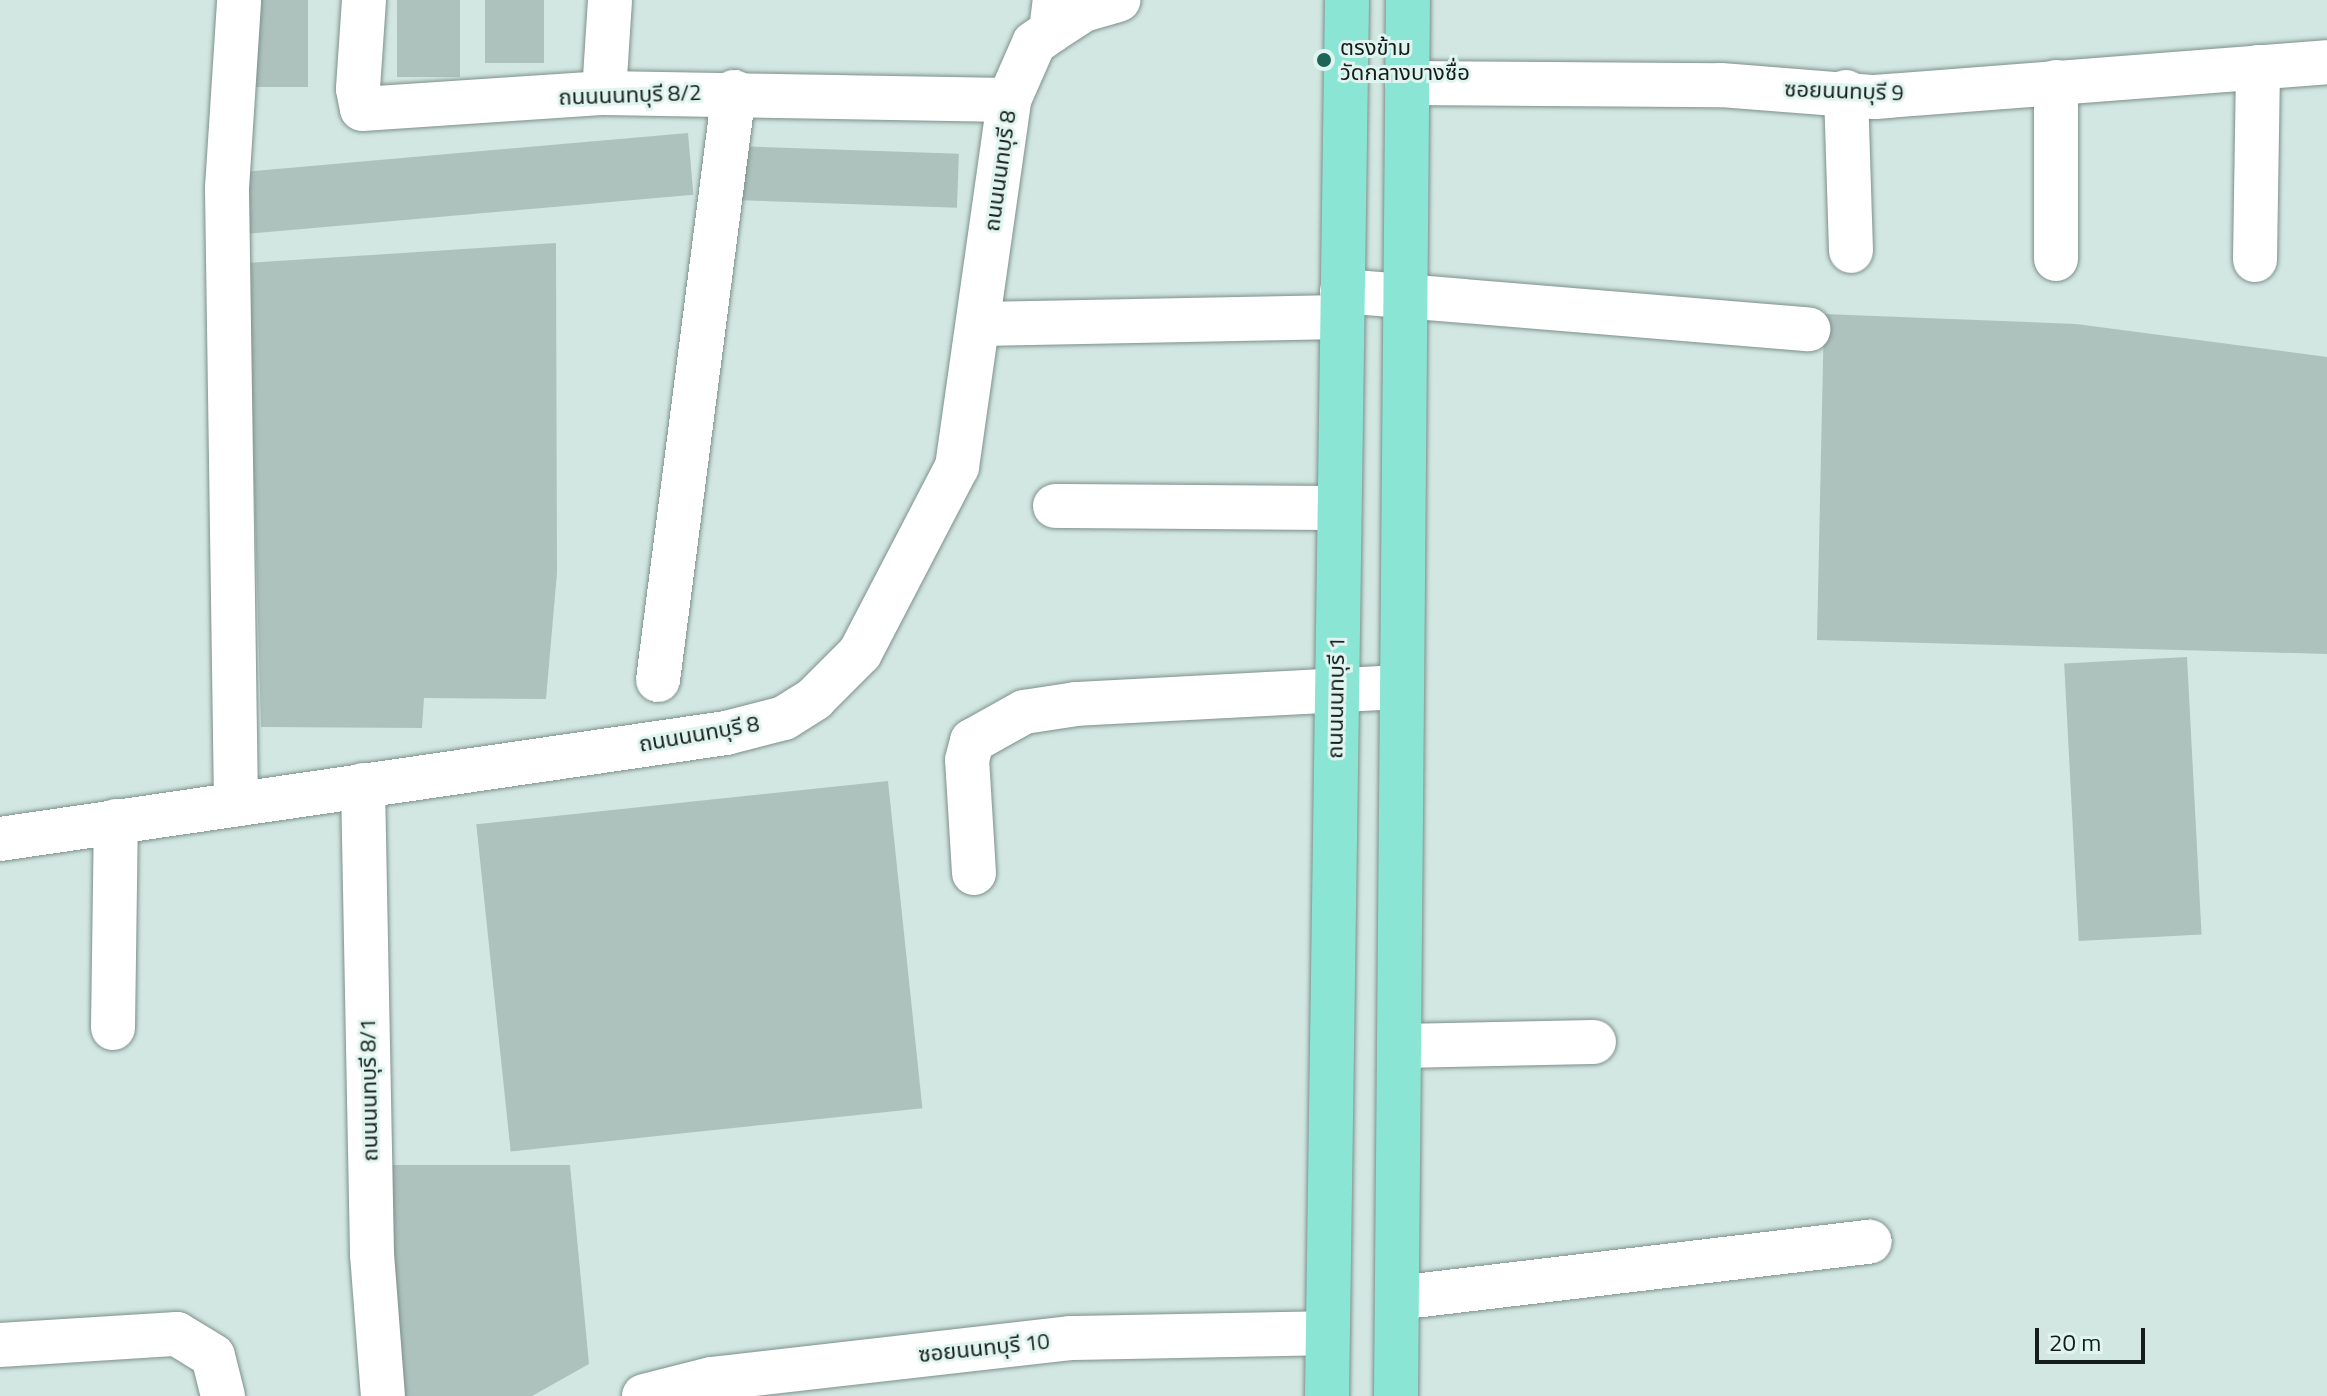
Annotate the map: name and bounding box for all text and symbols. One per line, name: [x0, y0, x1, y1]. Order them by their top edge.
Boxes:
place label: ตรงข้าม วัดกลางบางซื่อ: [1340, 34, 1470, 86]
marker: ตรงข้าม วัดกลางบางซื่อ: [1315, 51, 1333, 69]
street label: ซอยนนทบุรี 9: [1784, 76, 1904, 106]
street label: ถนนนนทบุรี 8/2: [558, 79, 702, 111]
street label: ถนนนนทบุรี 8: [978, 109, 1022, 233]
street label: ถนนนนทบุรี 1: [1322, 637, 1350, 759]
street label: ถนนนนทบุรี 8: [637, 710, 761, 758]
street label: ถนนนนทบุรี 8/1: [355, 1018, 383, 1162]
scale bar: [2039, 1312, 2149, 1362]
text: 20 m: [2049, 1324, 2101, 1360]
street label: ซอยนนทบุรี 10: [917, 1328, 1051, 1368]

